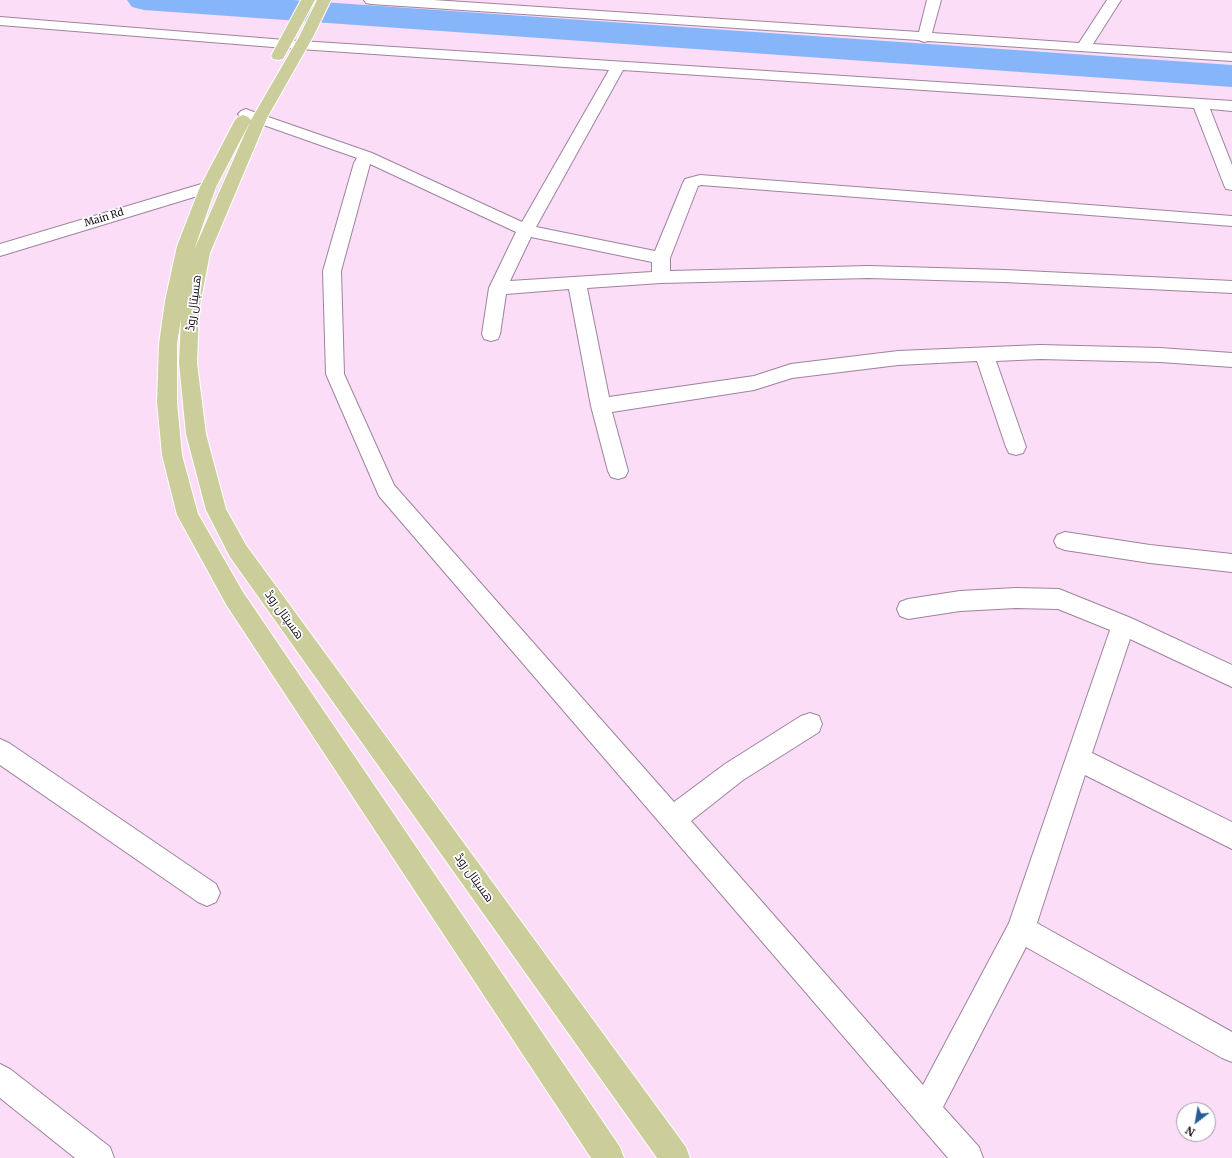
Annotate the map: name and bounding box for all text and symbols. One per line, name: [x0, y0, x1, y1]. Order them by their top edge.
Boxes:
street label: Main Rd: [83, 206, 125, 230]
street label: ھسپتال روڈ: [183, 274, 205, 332]
street label: ھسپتال روڈ: [261, 588, 307, 642]
street label: ھسپتال روڈ: [451, 851, 497, 905]
north arrow: [1176, 1102, 1216, 1142]
text: N: [1183, 1123, 1198, 1140]

